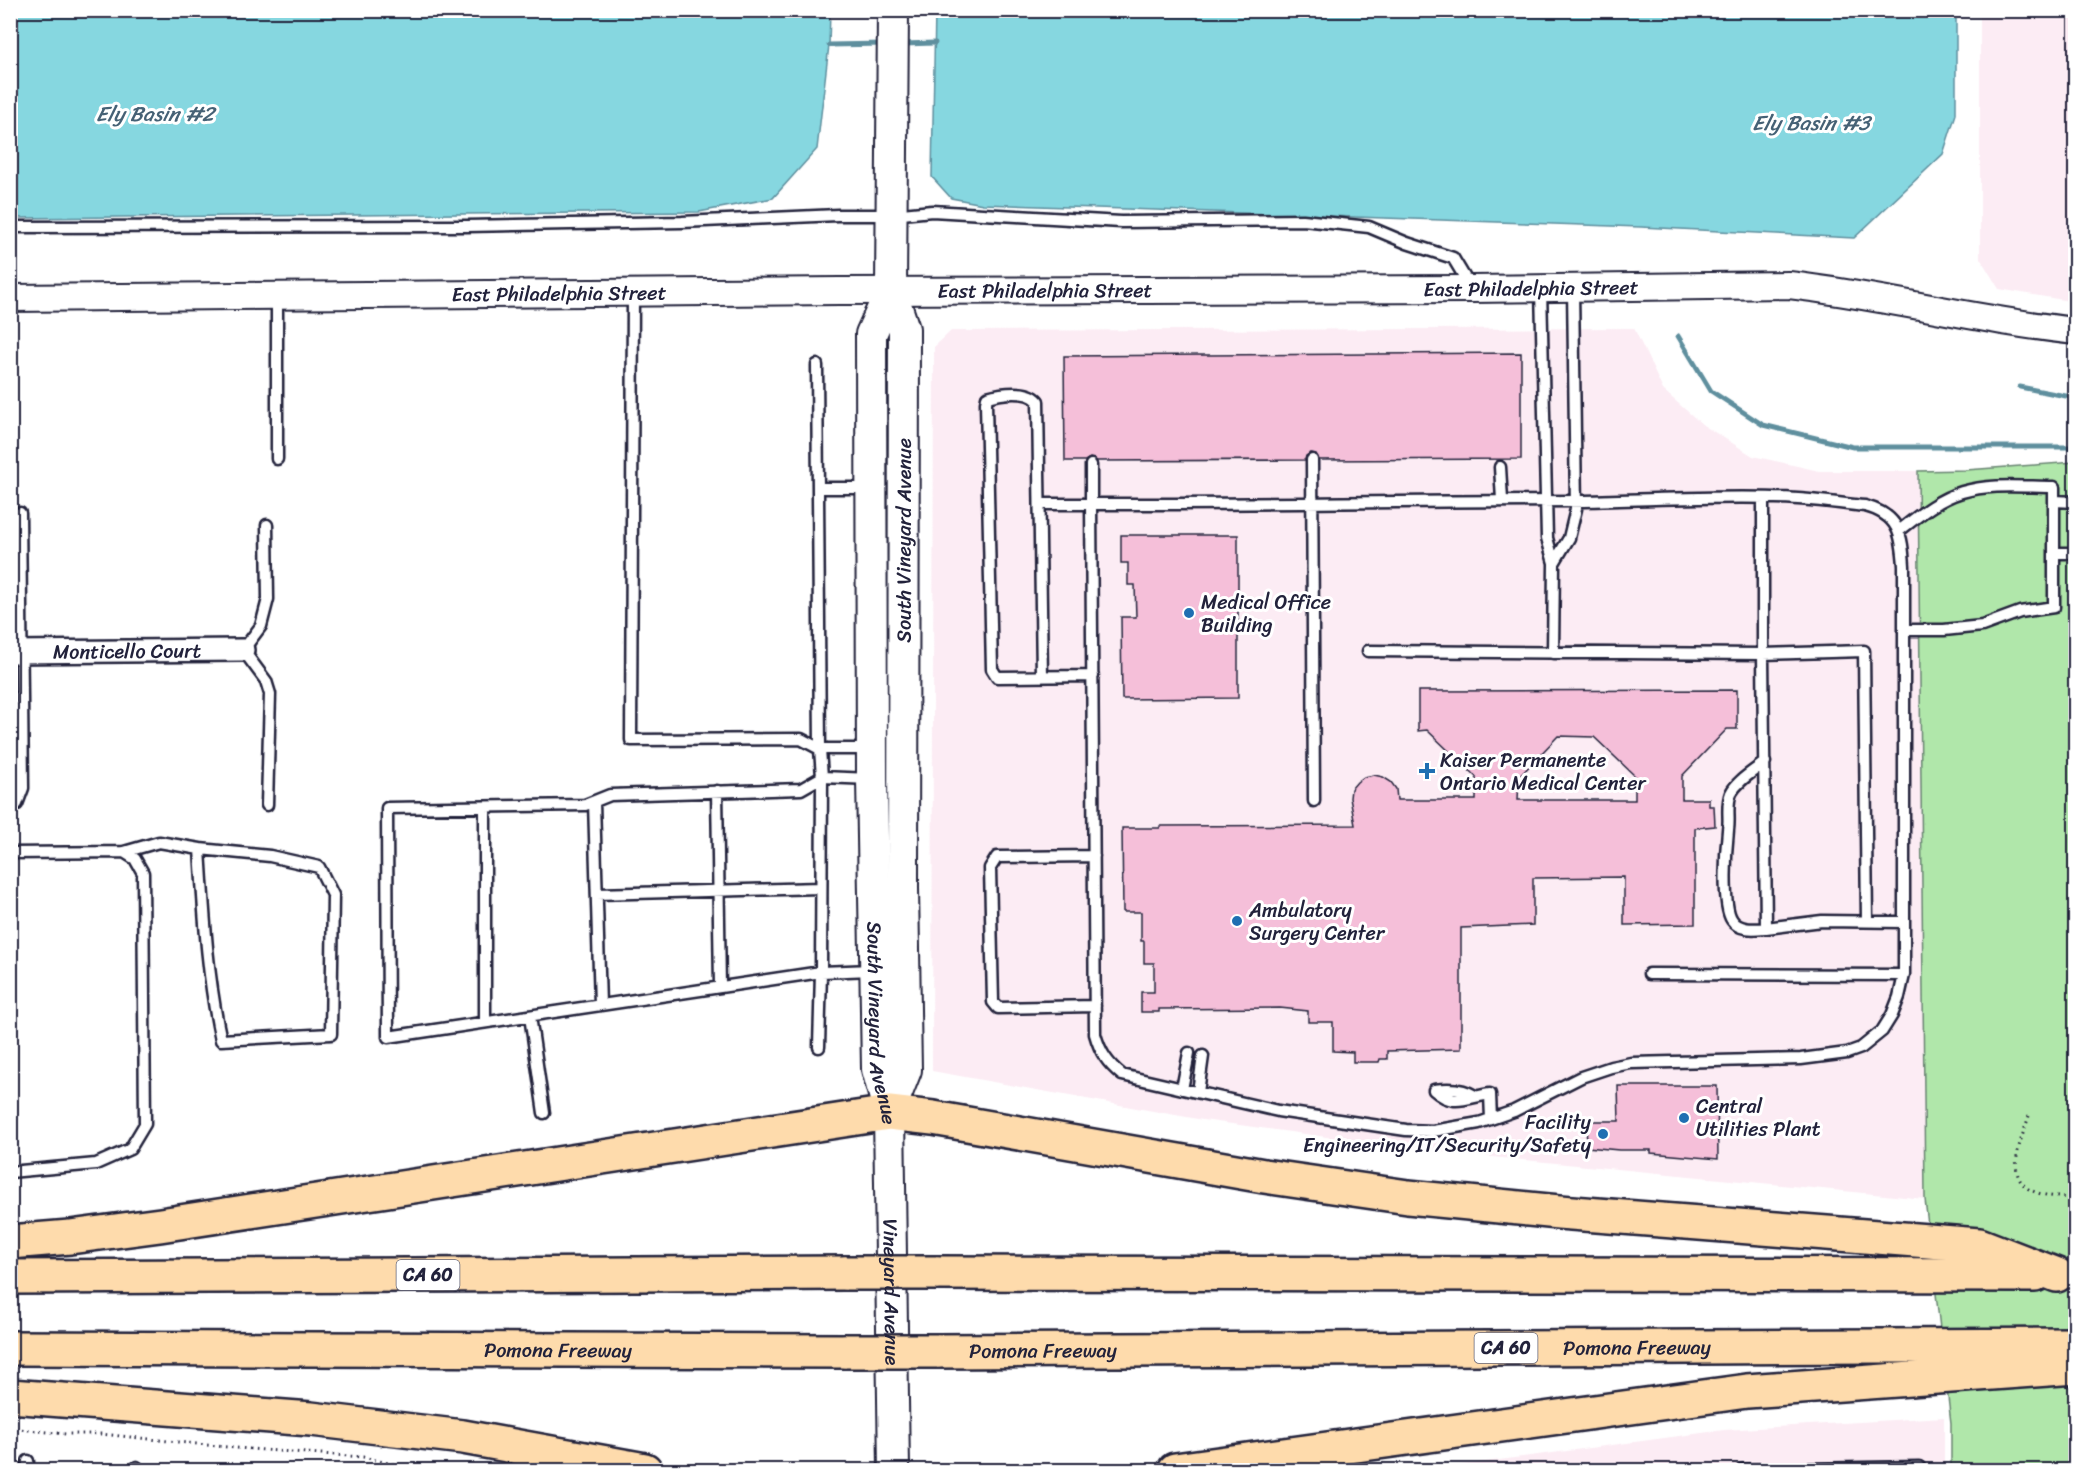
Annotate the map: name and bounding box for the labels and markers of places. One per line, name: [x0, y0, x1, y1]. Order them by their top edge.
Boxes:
place label: Medical Office Building: [1201, 585, 1331, 643]
marker: Medical Office Building: [1182, 606, 1196, 620]
place label: Kaiser Permanente Ontario Medical Center: [1440, 743, 1646, 801]
marker: Kaiser Permanente Ontario Medical Center: [1418, 762, 1436, 780]
place label: Ambulatory Surgery Center: [1248, 893, 1386, 951]
marker: Ambulatory Surgery Center: [1230, 914, 1244, 928]
place label: Central Utilities Plant: [1696, 1089, 1821, 1147]
place label: Facility Engineering/IT/Security/Safety: [1303, 1105, 1592, 1163]
marker: Central Utilities Plant: [1677, 1111, 1691, 1125]
marker: Facility Engineering/IT/Security/Safety: [1596, 1127, 1610, 1141]

